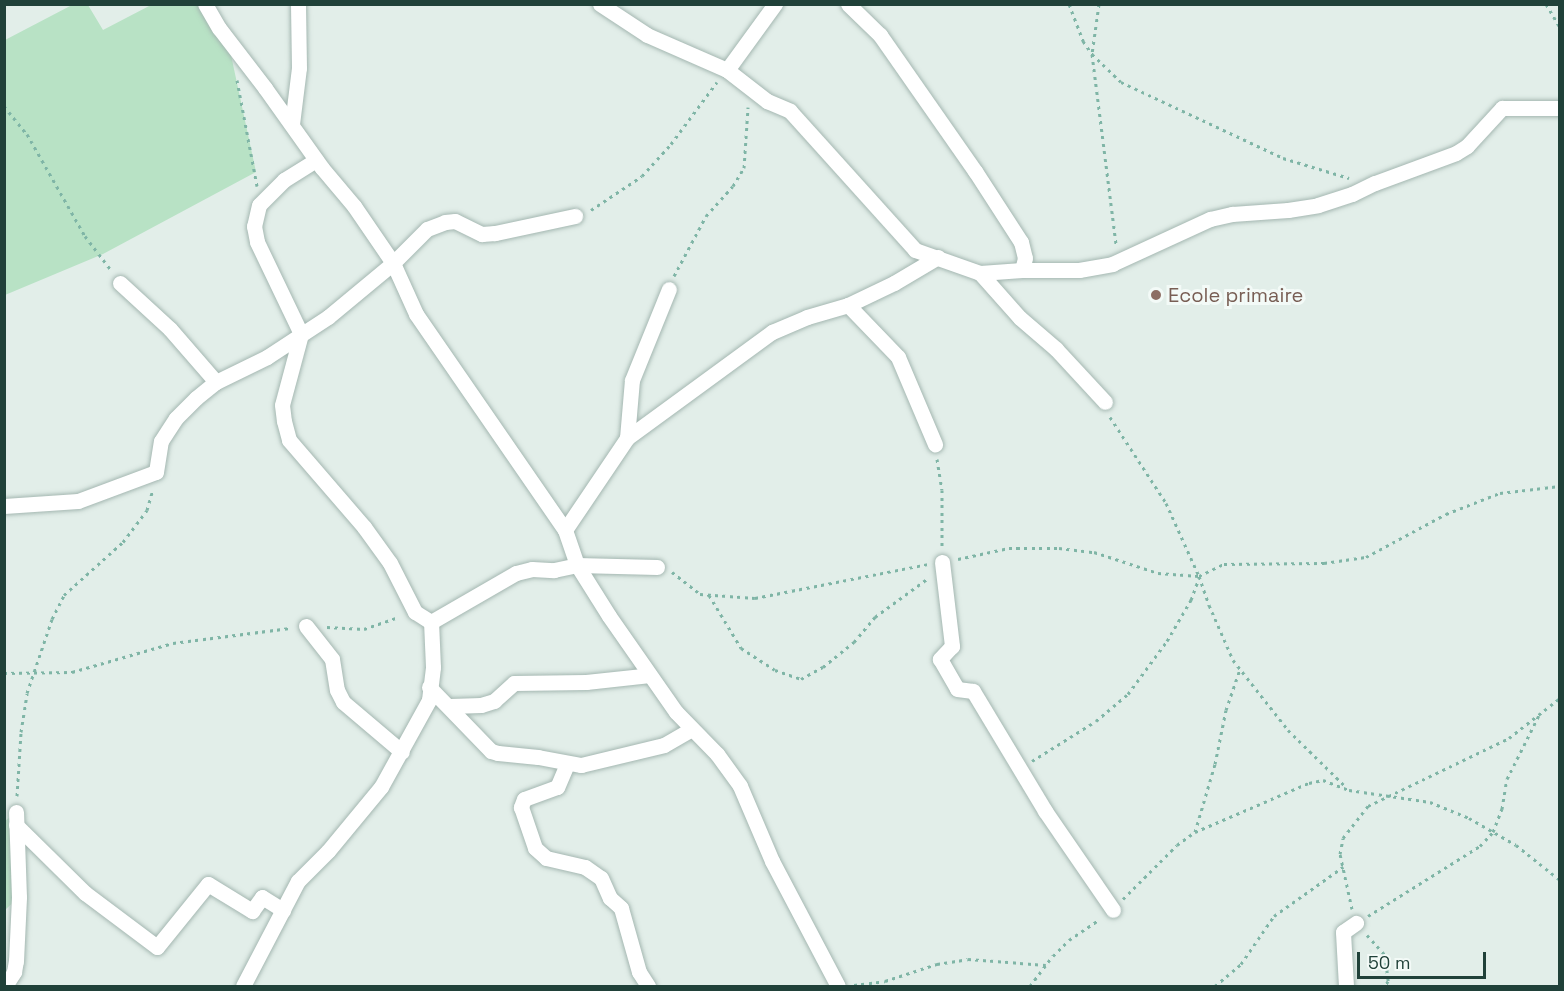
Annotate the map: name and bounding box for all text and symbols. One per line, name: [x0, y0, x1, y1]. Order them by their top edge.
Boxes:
place label: Ecole primaire: [1168, 283, 1303, 307]
marker: Ecole primaire: [1149, 288, 1163, 302]
scale bar: [1360, 940, 1489, 978]
text: 50 m: [1368, 951, 1410, 974]

